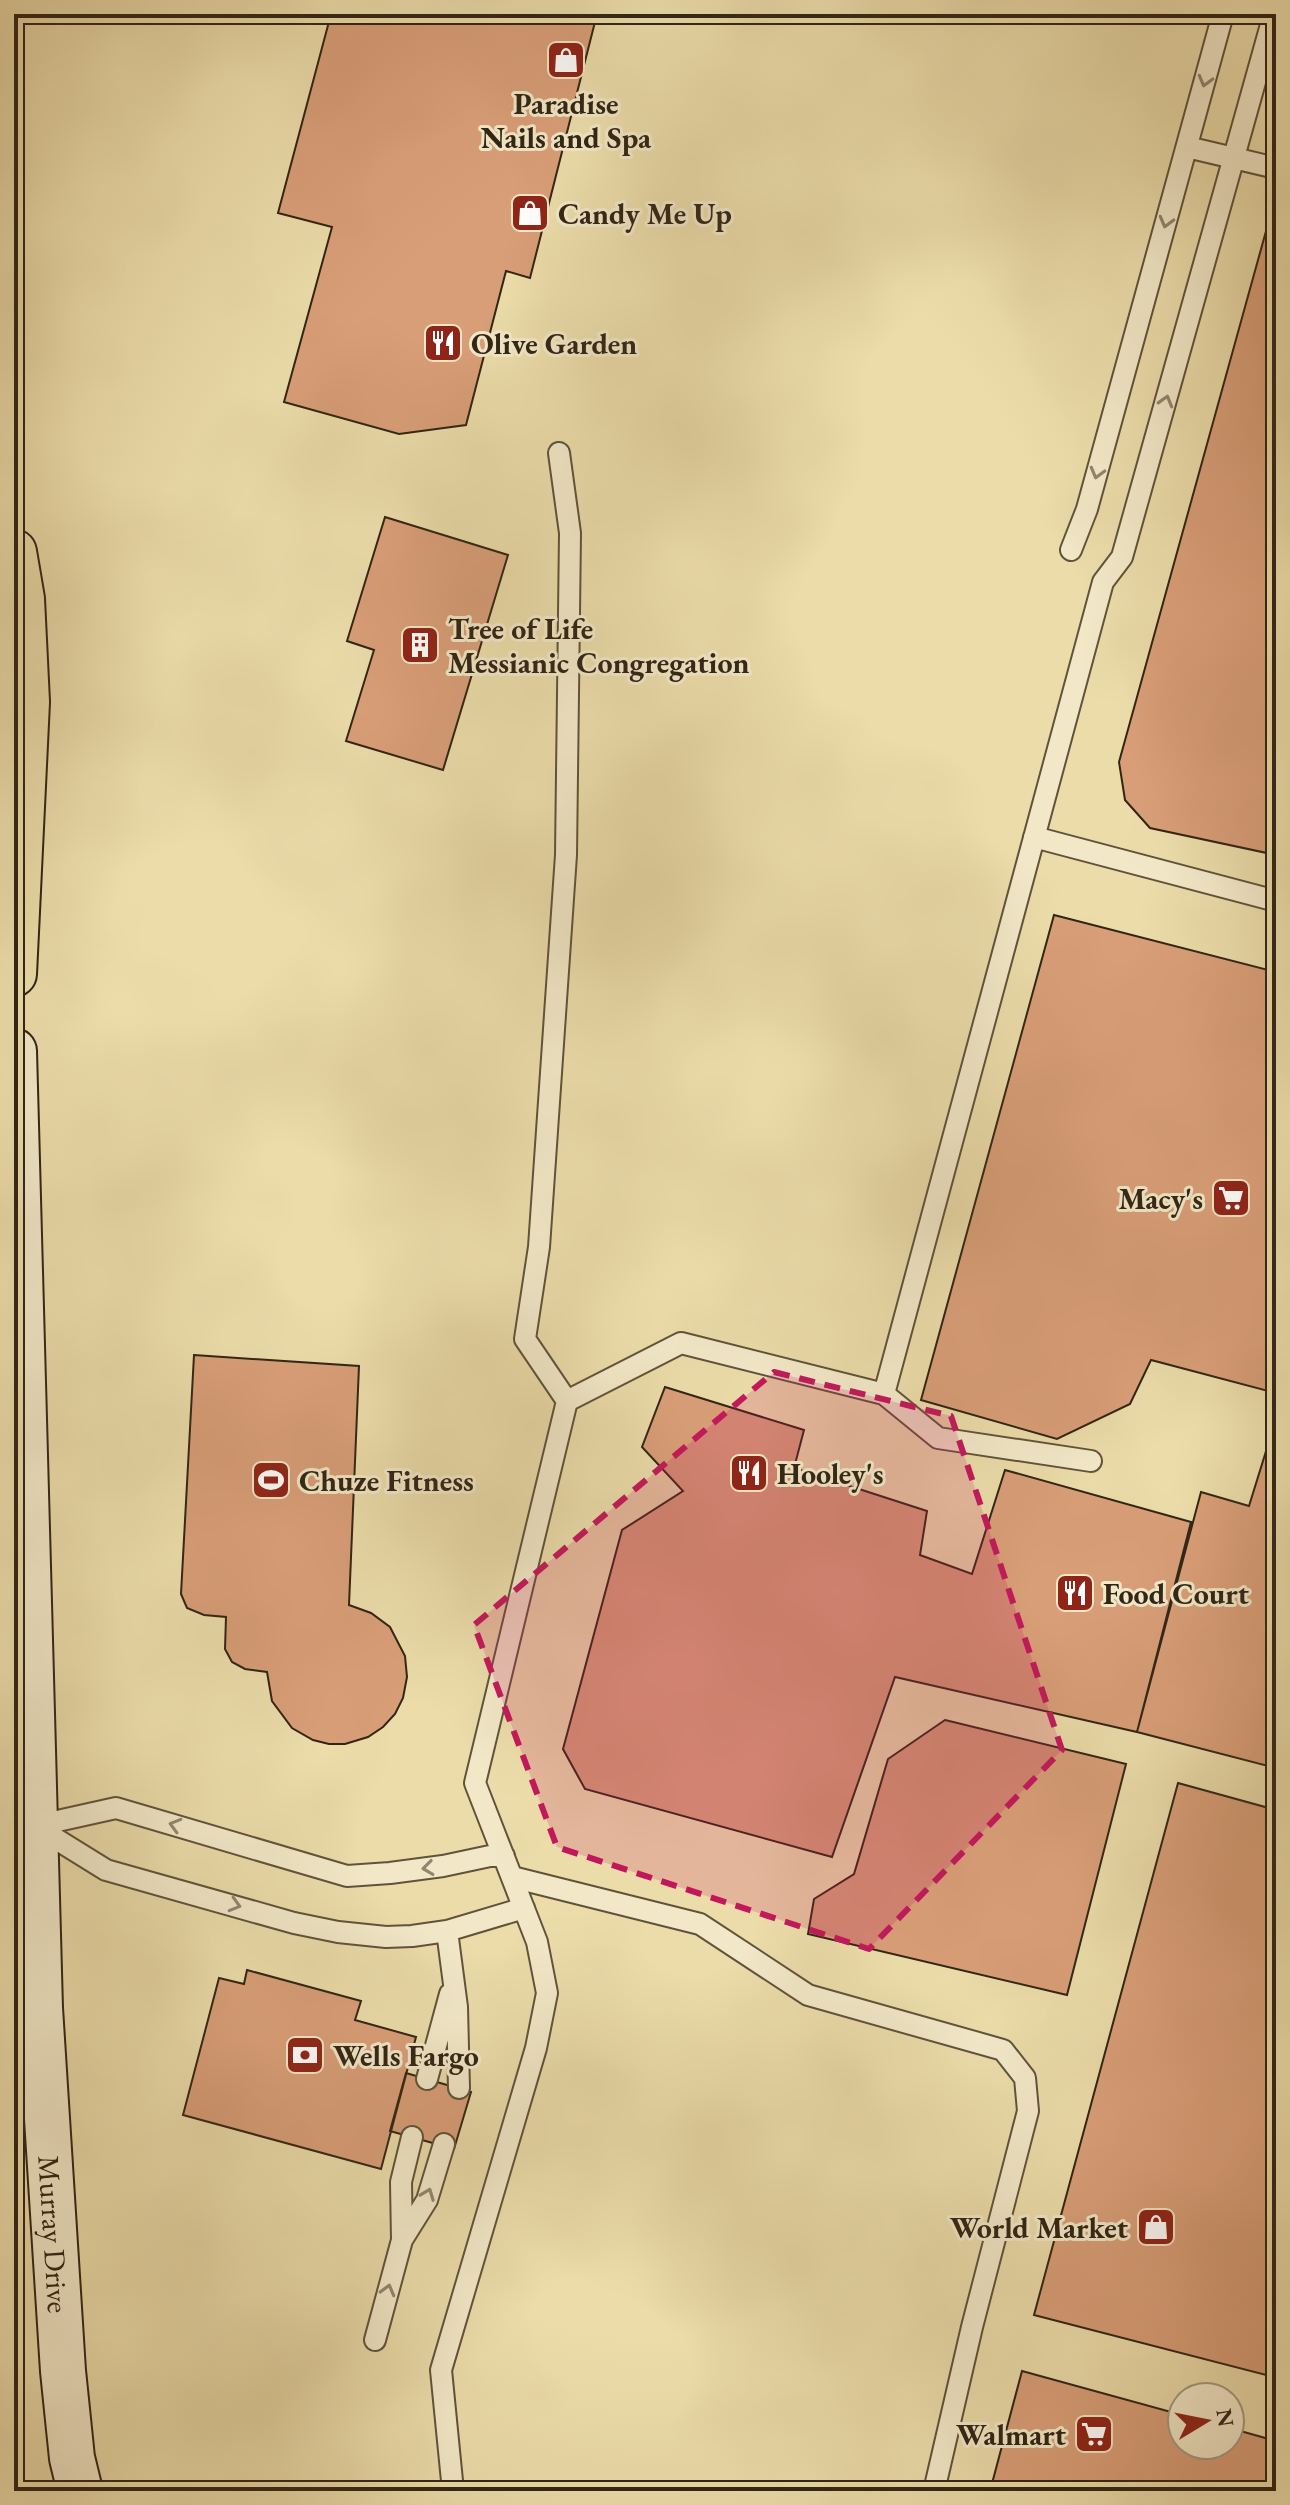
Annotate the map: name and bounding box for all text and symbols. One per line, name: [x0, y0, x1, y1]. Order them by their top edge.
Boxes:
shop icon: Paradise Nails and Spa: [545, 39, 587, 81]
one-way arrow: [1197, 73, 1214, 87]
place label: Paradise Nails and Spa: [481, 84, 652, 157]
shop icon: Candy Me Up: [509, 192, 551, 234]
place label: Candy Me Up: [558, 194, 732, 233]
one-way arrow: [1159, 215, 1175, 229]
restaurant icon: Olive Garden: [422, 322, 464, 364]
place label: Olive Garden: [471, 324, 637, 363]
one-way arrow: [1157, 395, 1173, 409]
one-way arrow: [1090, 466, 1106, 480]
place label: Tree of Life Messianic Congregation: [448, 609, 750, 682]
building icon: Tree of Life Messianic Congregation: [399, 624, 441, 666]
supermarket icon: Macy's: [1210, 1177, 1252, 1219]
place label: Macy's: [1118, 1179, 1203, 1218]
restaurant icon: Hooley's: [728, 1452, 770, 1494]
place label: Hooley's: [777, 1454, 884, 1493]
sports icon: Chuze Fitness: [250, 1459, 292, 1501]
place label: Chuze Fitness: [299, 1461, 474, 1500]
restaurant icon: Food Court: [1054, 1572, 1096, 1614]
place label: Food Court: [1103, 1574, 1250, 1613]
one-way arrow: [169, 1818, 183, 1834]
one-way arrow: [421, 1859, 435, 1876]
one-way arrow: [228, 1896, 242, 1912]
bank icon: Wells Fargo: [284, 2034, 326, 2076]
place label: Wells Fargo: [333, 2036, 479, 2075]
street label: Murray Drive: [30, 2154, 79, 2314]
one-way arrow: [418, 2188, 435, 2202]
shop icon: World Market: [1135, 2206, 1177, 2248]
place label: World Market: [950, 2208, 1129, 2247]
one-way arrow: [379, 2283, 396, 2297]
north arrow: [1166, 2381, 1246, 2461]
text: N: [1209, 2406, 1241, 2429]
supermarket icon: Walmart: [1073, 2413, 1115, 2455]
place label: Walmart: [956, 2415, 1067, 2454]

